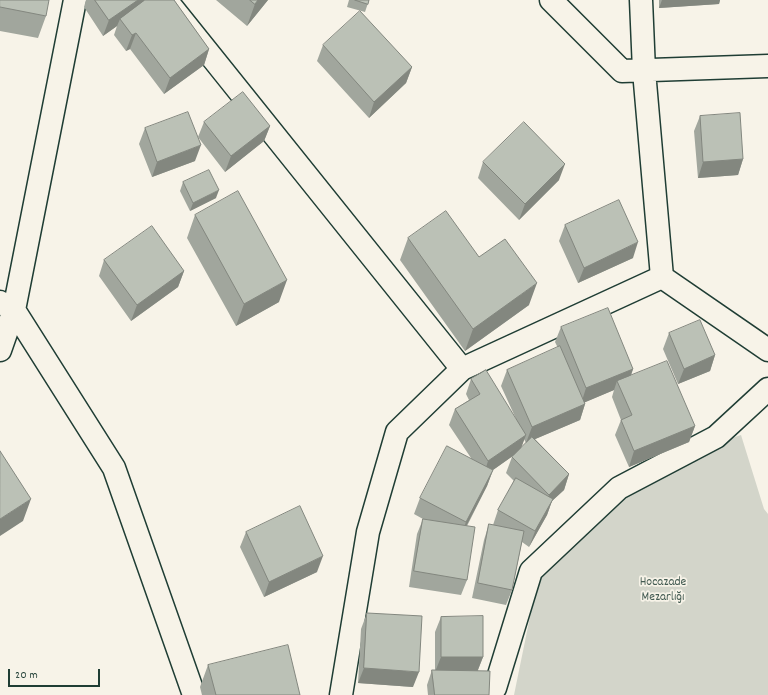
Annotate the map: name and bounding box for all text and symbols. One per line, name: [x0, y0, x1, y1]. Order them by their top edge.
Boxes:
park label: Hocazade Mezarlığı: [640, 575, 686, 606]
scale bar: [10, 661, 102, 687]
text: 20 m: [15, 667, 38, 684]

